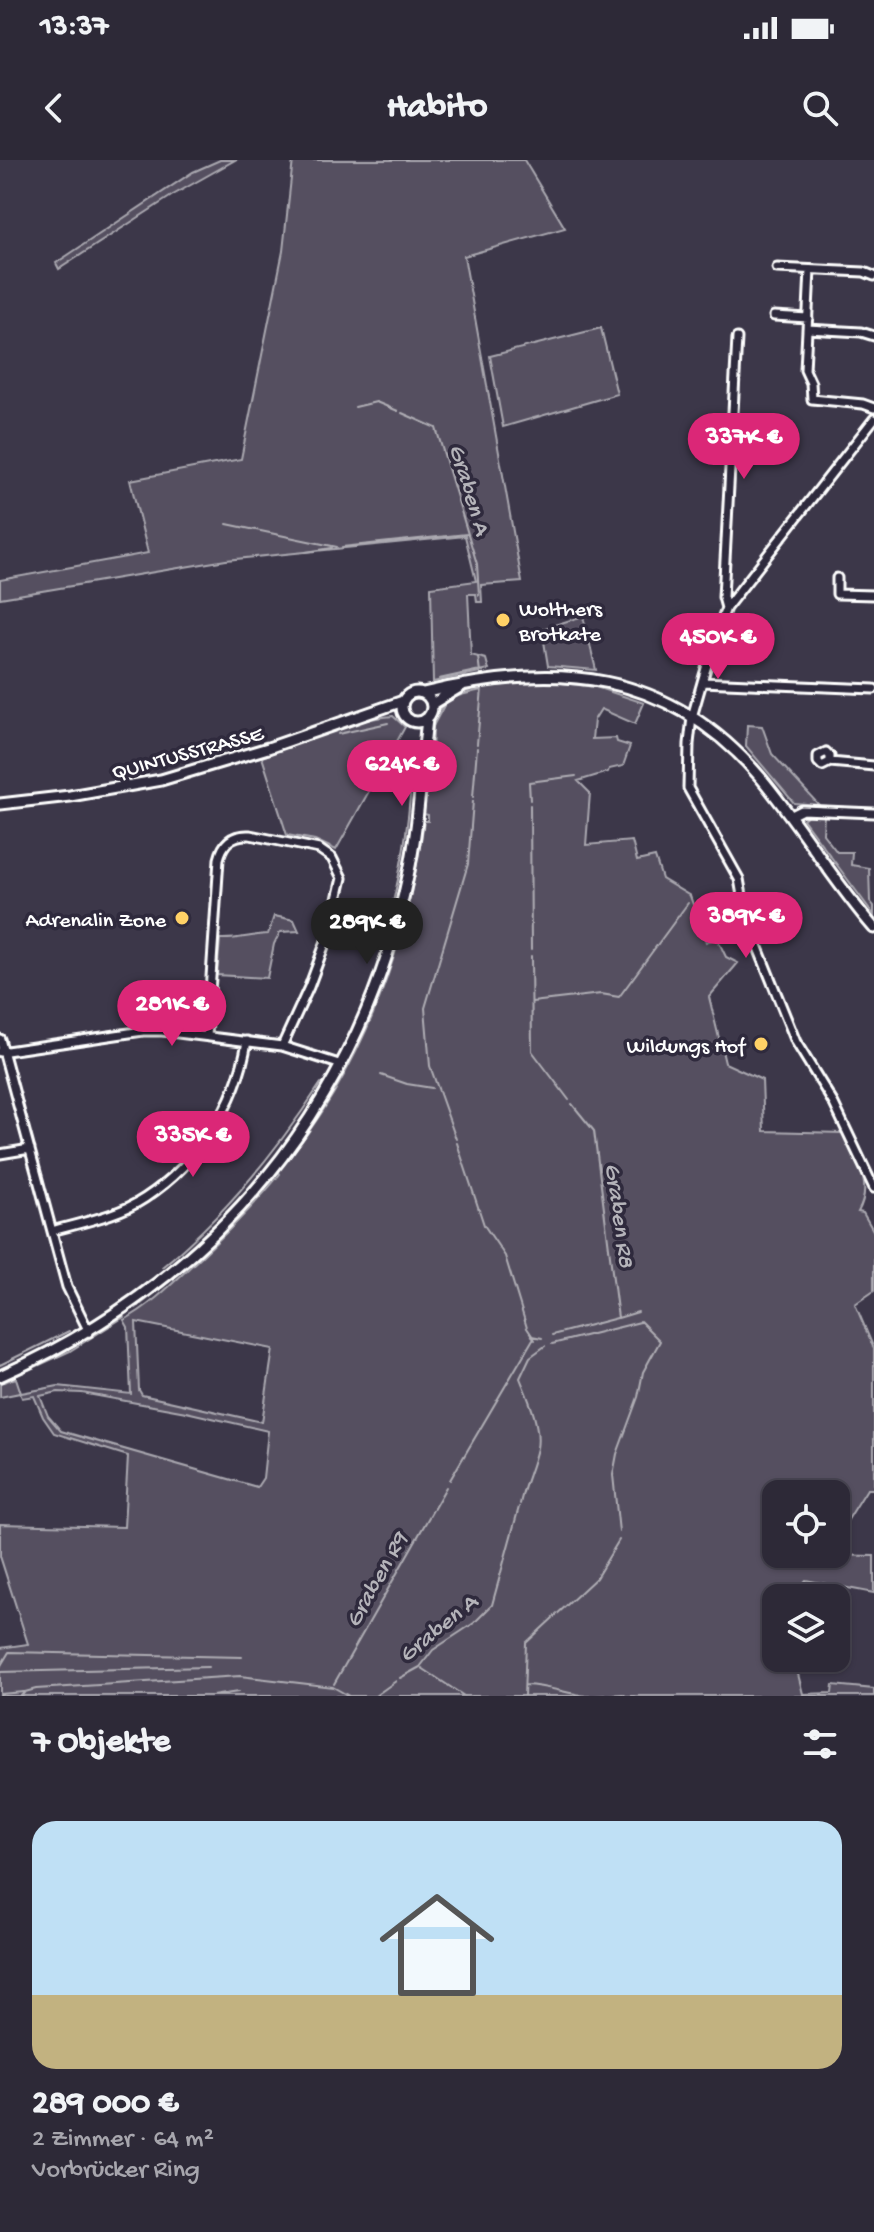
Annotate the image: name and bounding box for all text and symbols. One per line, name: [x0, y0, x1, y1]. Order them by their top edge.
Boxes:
text: 13:37: [40, 11, 108, 46]
icon: back: [32, 86, 76, 130]
icon: search: [798, 86, 842, 130]
text: Habito: [387, 87, 487, 130]
pin: 337K €: [679, 413, 809, 481]
text: 337K €: [706, 423, 782, 454]
water label: Graben A: [440, 441, 496, 541]
place label: Wolthers Brotkate: [518, 598, 603, 649]
marker: Wolthers Brotkate: [494, 611, 512, 629]
pin: 450K €: [653, 613, 783, 681]
text: 450K €: [680, 623, 756, 654]
street label: QUINTUSSTRASSE: [109, 722, 268, 788]
pin: 624K €: [337, 740, 467, 808]
text: 624K €: [365, 750, 439, 781]
pin: 389K €: [681, 892, 811, 960]
pin: 289K €: [302, 898, 432, 966]
text: 389K €: [708, 902, 784, 933]
text: 289K €: [329, 908, 405, 939]
place label: Adrenalin Zone: [26, 909, 167, 935]
marker: Adrenalin Zone: [173, 909, 191, 927]
pin: 281K €: [107, 980, 237, 1048]
text: 281K €: [135, 990, 209, 1021]
place label: Wildungs Hof: [626, 1035, 747, 1061]
marker: Wildungs Hof: [752, 1035, 770, 1053]
pin: 335K €: [128, 1111, 258, 1179]
text: 335K €: [155, 1121, 231, 1152]
water label: Graben R8: [596, 1162, 639, 1270]
map controls: [762, 1480, 850, 1672]
button: locate: [762, 1480, 850, 1568]
water label: Graben R9: [340, 1527, 417, 1633]
button: layers: [762, 1584, 850, 1672]
water label: Graben A: [394, 1588, 486, 1670]
icon: filters: [798, 1722, 842, 1766]
text: 7 Objekte: [32, 1724, 170, 1764]
icon: home: [365, 1873, 509, 2017]
text: 289 000 €: [32, 2085, 179, 2125]
text: 2 Zimmer · 64 m²: [32, 2125, 214, 2156]
text: Vorbrücker Ring: [32, 2156, 200, 2187]

